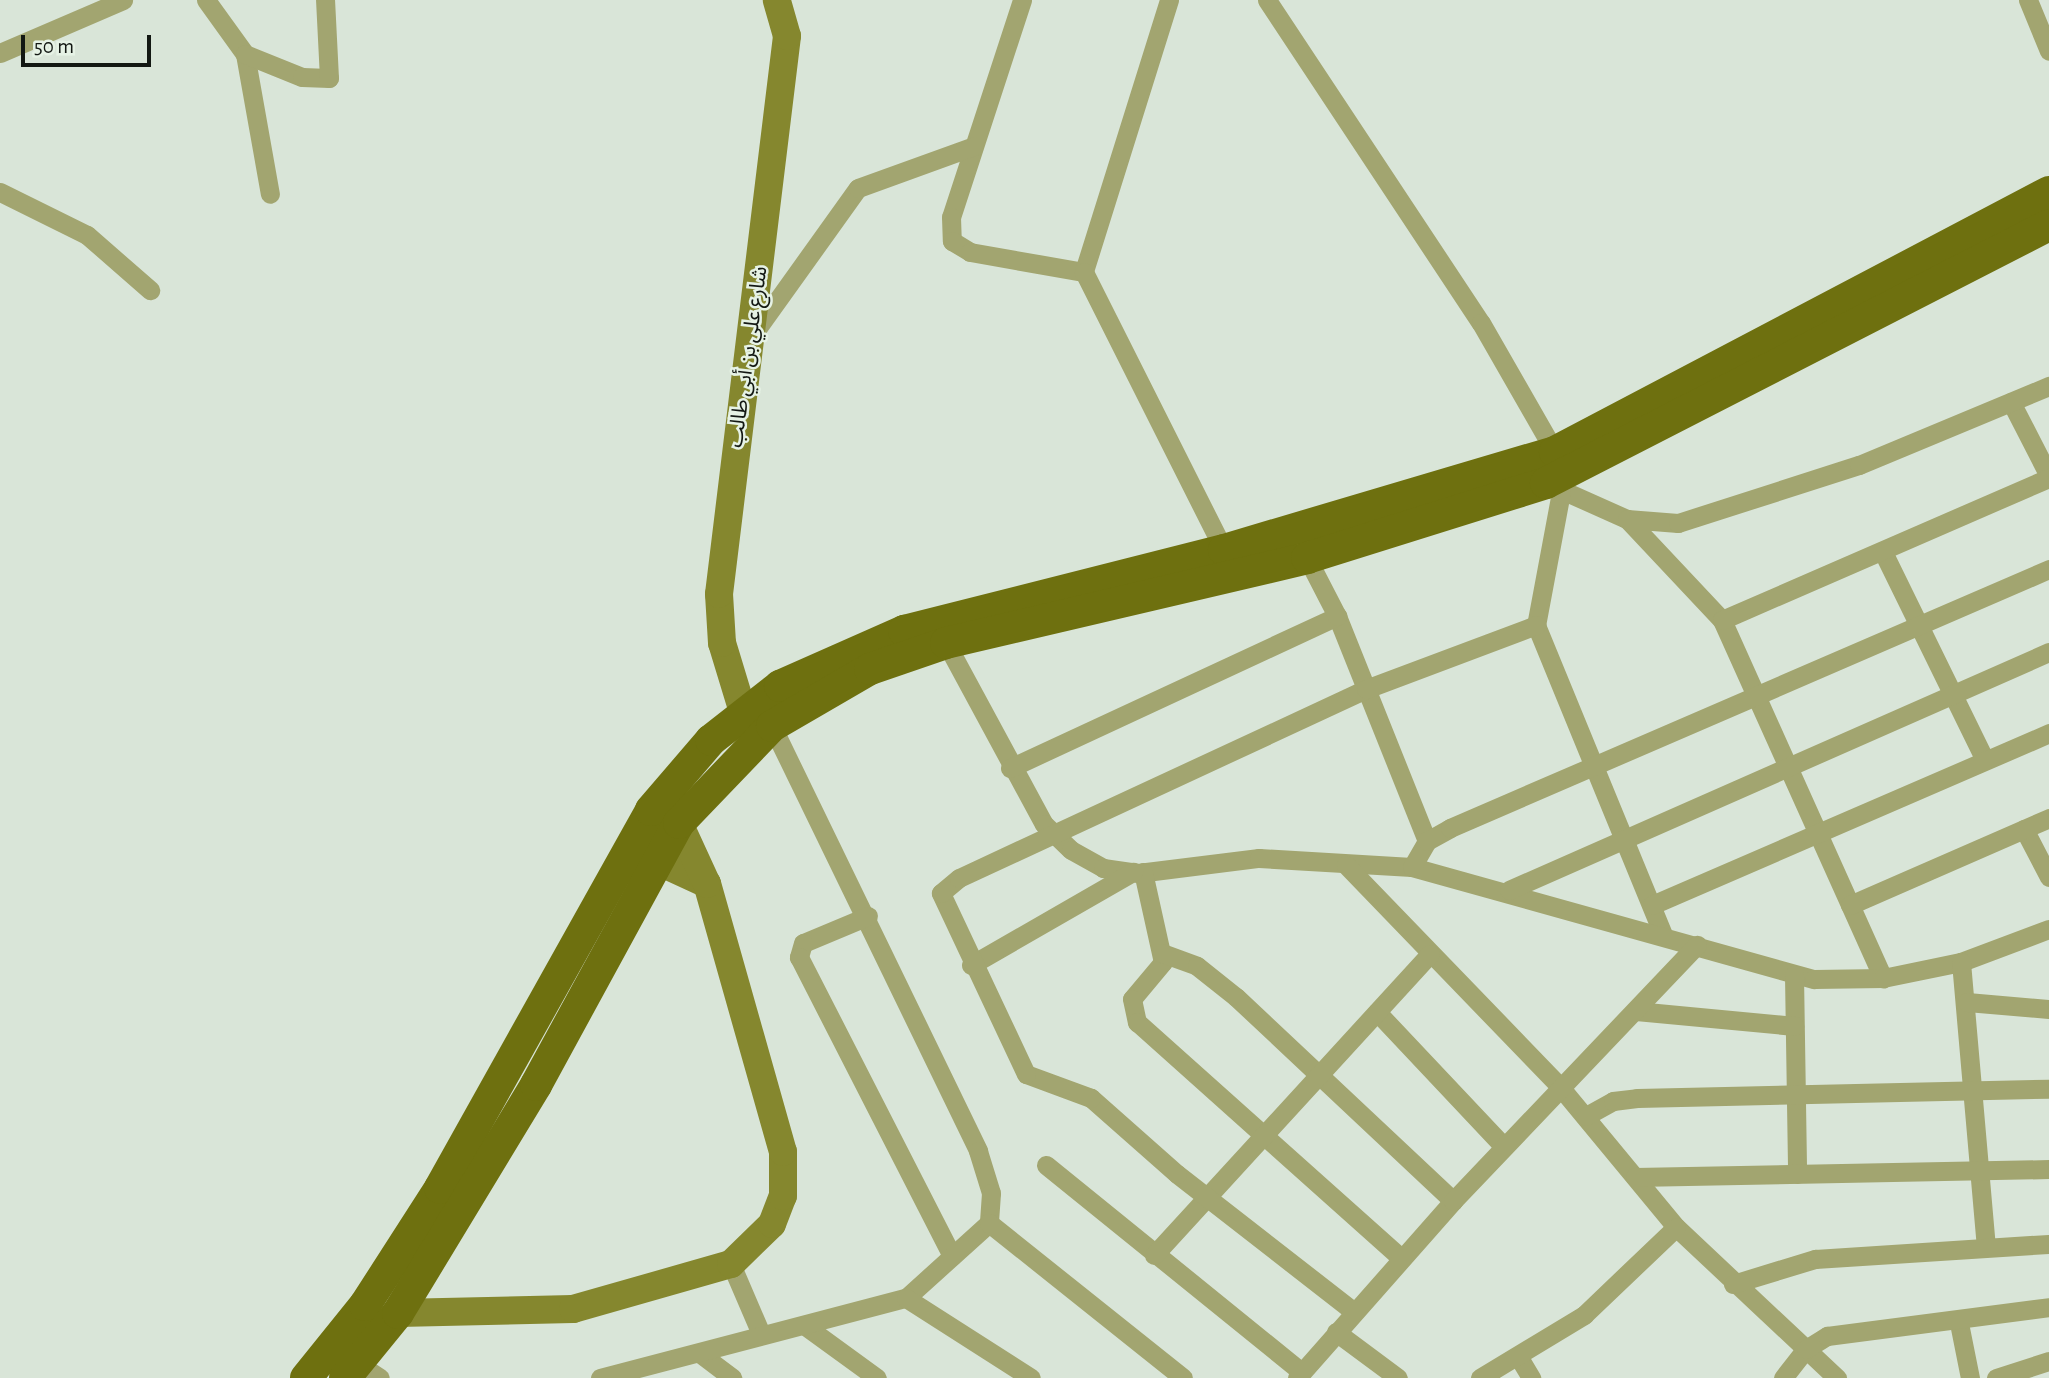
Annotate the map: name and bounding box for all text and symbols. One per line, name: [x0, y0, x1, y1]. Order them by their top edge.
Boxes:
scale bar: [24, 21, 154, 65]
text: 50 m: [34, 36, 74, 57]
street label: شارع علي بن أبي طالب: [723, 265, 773, 449]

